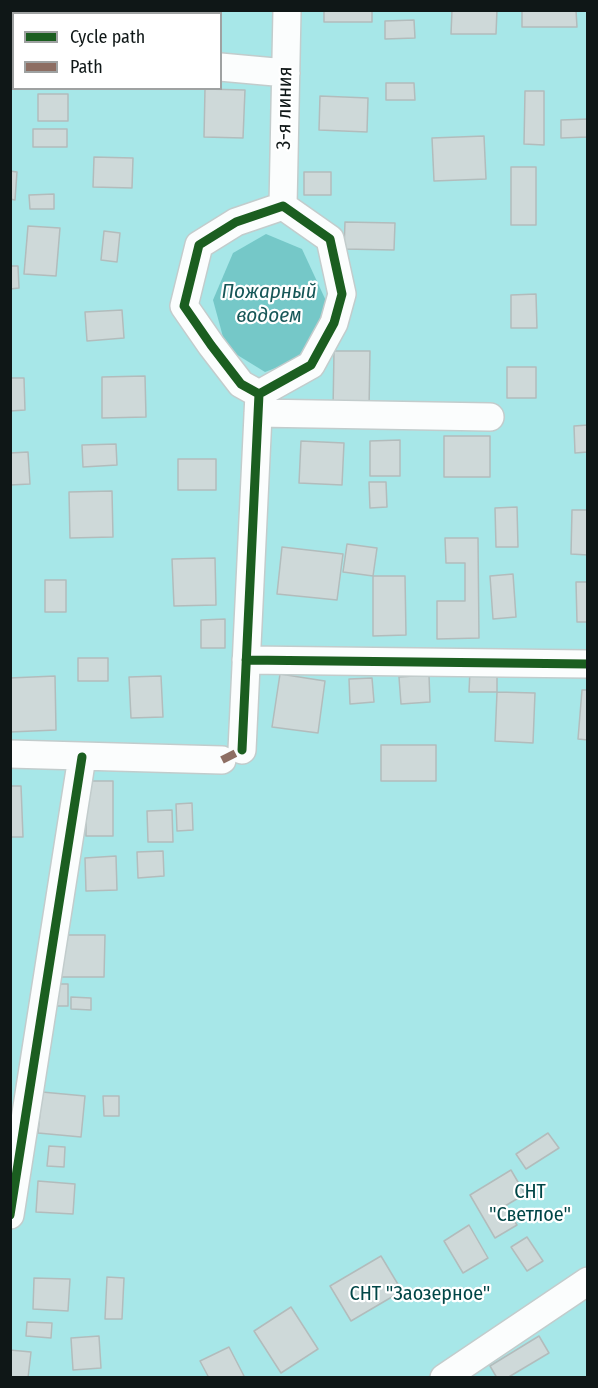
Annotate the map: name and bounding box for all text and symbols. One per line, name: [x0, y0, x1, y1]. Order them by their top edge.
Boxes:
legend: [12, 12, 222, 90]
text: Cycle path: [70, 26, 145, 48]
text: Path: [70, 56, 103, 78]
street label: 3-я линия: [272, 66, 298, 150]
water label: Пожарный водоем: [221, 279, 317, 329]
park label: СНТ "Светлое": [489, 1180, 571, 1227]
park label: СНТ "Заозерное": [350, 1282, 490, 1306]

